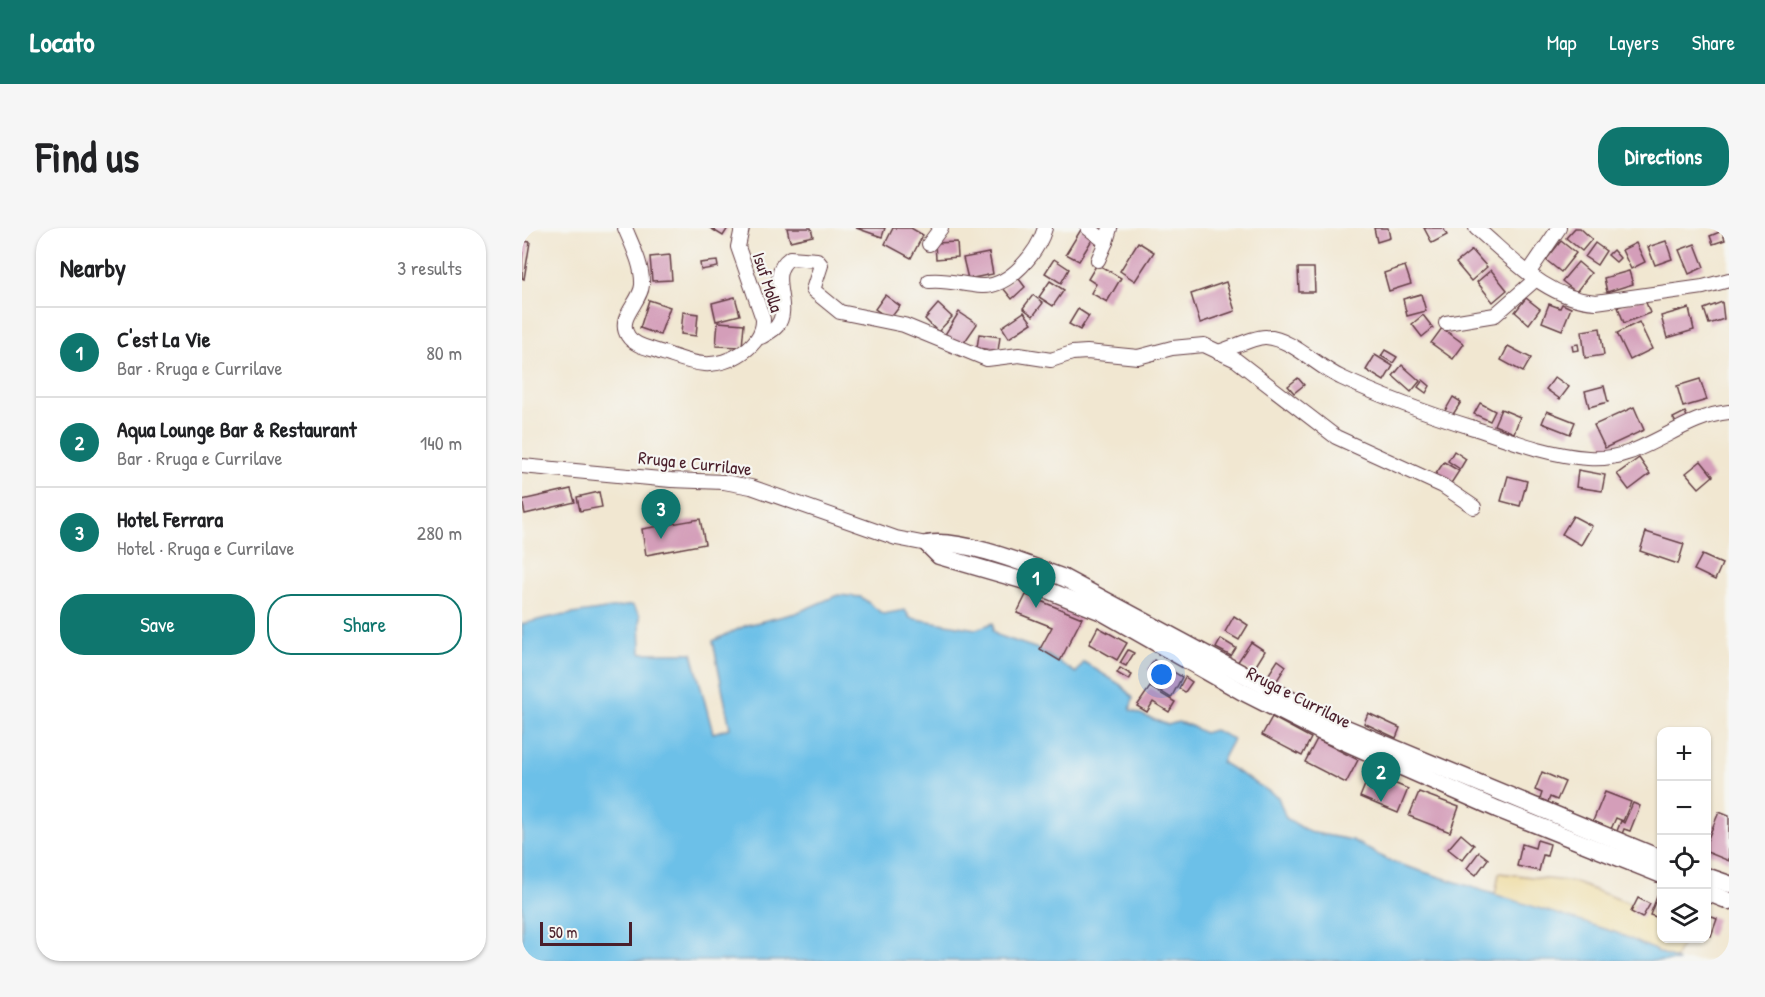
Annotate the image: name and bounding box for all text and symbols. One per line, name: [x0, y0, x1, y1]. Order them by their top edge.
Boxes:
text: Locato: [30, 23, 94, 61]
text: Map: [1547, 28, 1576, 57]
text: Layers: [1609, 28, 1659, 57]
text: Share: [1692, 28, 1735, 57]
button: Directions: [1598, 127, 1729, 186]
text: Find us: [36, 128, 139, 185]
street label: Isuf Molla: [747, 249, 789, 315]
text: Nearby: [60, 250, 126, 285]
text: 3 results: [397, 254, 462, 281]
text: C'est La Vie: [117, 324, 210, 354]
text: 1: [76, 339, 83, 366]
text: 80 m: [426, 339, 462, 366]
text: Bar · Rruga e Currilave: [117, 354, 283, 381]
text: Aqua Lounge Bar & Restaurant: [117, 414, 357, 444]
text: 2: [75, 429, 84, 456]
text: 140 m: [420, 429, 462, 456]
text: Bar · Rruga e Currilave: [117, 444, 283, 471]
street label: Rruga e Currilave: [637, 445, 753, 481]
pin: 3: [642, 490, 680, 539]
text: Hotel Ferrara: [117, 504, 223, 534]
text: 3: [75, 519, 84, 546]
text: 280 m: [417, 519, 462, 546]
text: Hotel · Rruga e Currilave: [117, 534, 294, 561]
pin: 1: [1016, 558, 1056, 608]
button: Save: [60, 594, 255, 655]
button: Share: [267, 594, 462, 655]
your location: [1147, 660, 1176, 689]
street label: Rruga e Currilave: [1243, 660, 1355, 734]
map controls: [1657, 727, 1711, 943]
button: +: [1657, 727, 1711, 781]
pin: 2: [1362, 752, 1400, 802]
button: −: [1657, 781, 1711, 835]
button: locate: [1657, 835, 1711, 889]
button: layers: [1657, 889, 1711, 943]
scale bar: [540, 919, 632, 946]
text: 50 m: [549, 921, 578, 943]

